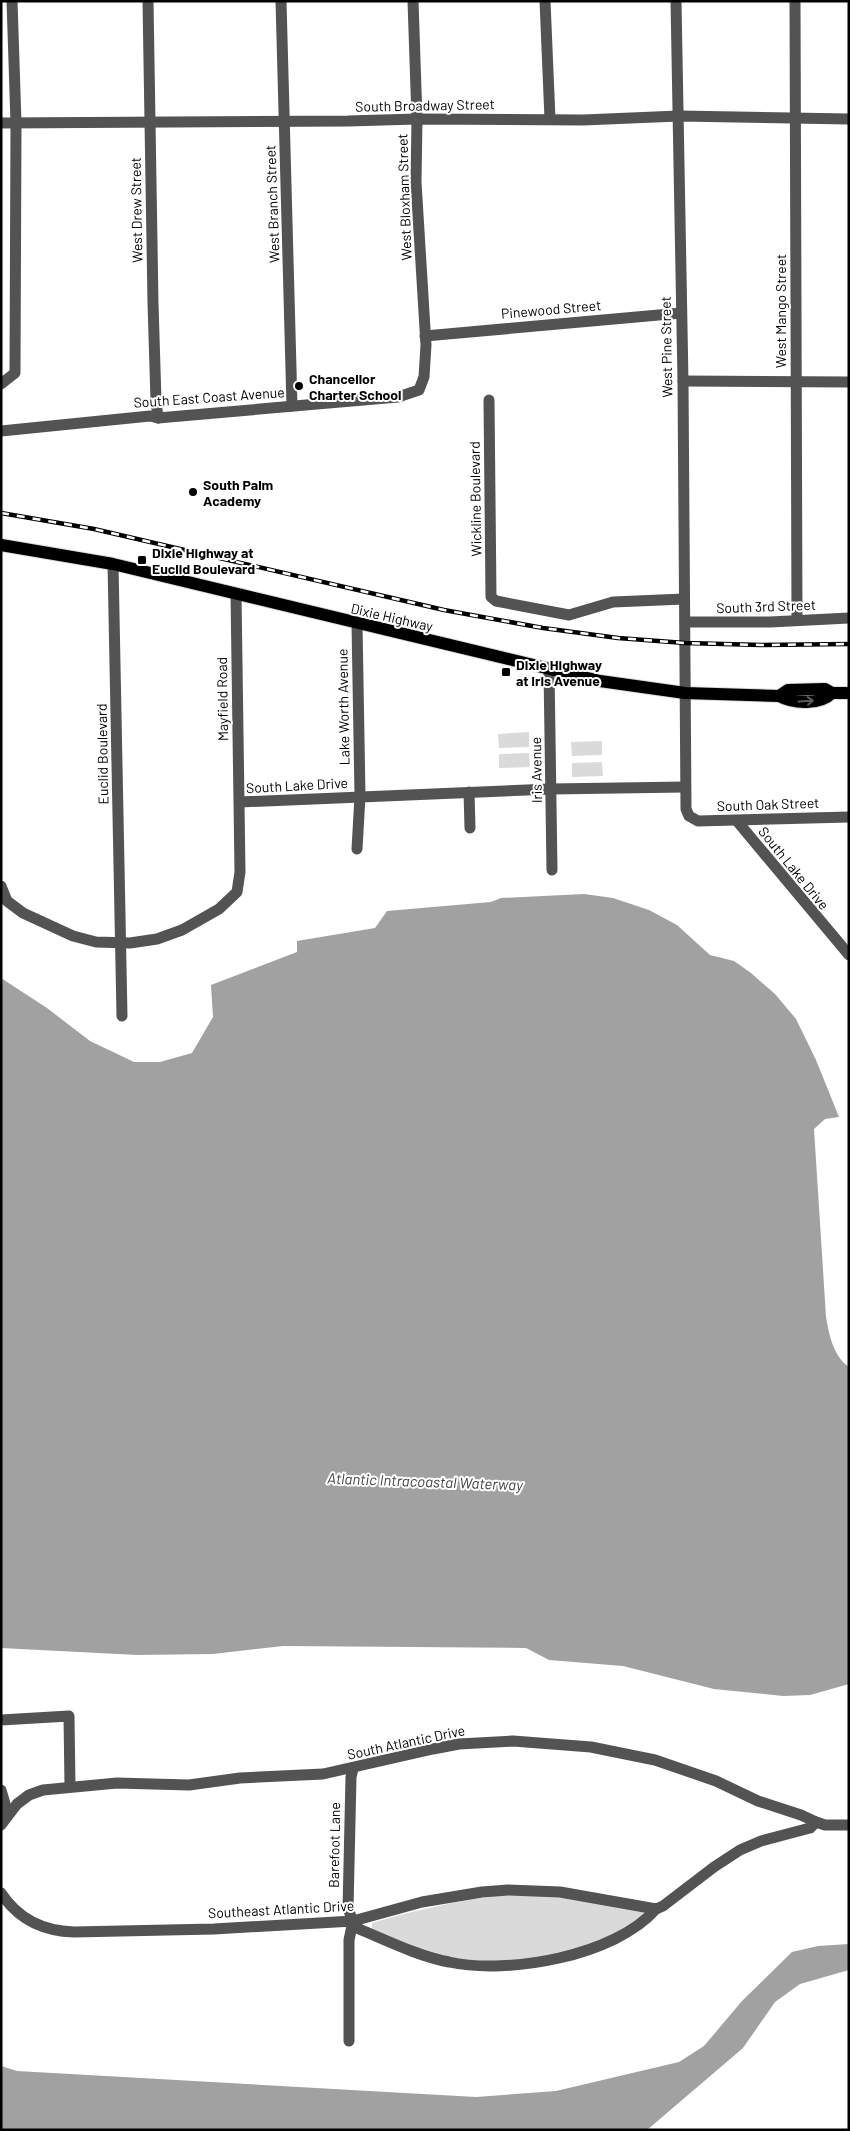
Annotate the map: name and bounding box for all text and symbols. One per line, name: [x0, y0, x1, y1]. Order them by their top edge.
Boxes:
street label: South Broadway Street: [355, 95, 495, 115]
street label: West Bloxham Street: [393, 133, 415, 261]
street label: West Branch Street: [261, 145, 283, 263]
street label: West Drew Street: [127, 157, 145, 263]
street label: West Mango Street: [772, 254, 789, 368]
street label: Pinewood Street: [500, 296, 602, 322]
street label: West Pine Street: [657, 296, 675, 398]
place label: Chancellor Charter School: [309, 370, 402, 403]
marker: Chancellor Charter School: [293, 380, 305, 392]
street label: South East Coast Avenue: [133, 383, 285, 411]
street label: Wickline Boulevard: [465, 441, 485, 557]
place label: South Palm Academy: [203, 476, 274, 509]
marker: South Palm Academy: [187, 486, 199, 498]
place label: Dixie Highway at Euclid Boulevard: [152, 544, 255, 577]
marker: Dixie Highway at Euclid Boulevard: [136, 554, 148, 566]
street label: South 3rd Street: [716, 596, 816, 616]
street label: Dixie Highway: [349, 599, 435, 635]
street label: Lake Worth Avenue: [333, 649, 353, 765]
place label: Dixie Highway at Iris Avenue: [516, 656, 602, 689]
street label: Mayfield Road: [213, 657, 231, 741]
marker: Dixie Highway at Iris Avenue: [500, 666, 512, 678]
one-way arrow: [798, 696, 814, 706]
street label: Euclid Boulevard: [93, 703, 111, 805]
street label: Iris Avenue: [527, 737, 545, 803]
street label: South Lake Drive: [246, 774, 348, 796]
street label: South Oak Street: [716, 794, 820, 814]
street label: South Lake Drive: [755, 823, 833, 913]
water label: Atlantic Intracoastal Waterway: [327, 1469, 524, 1493]
street label: South Atlantic Drive: [346, 1721, 466, 1763]
street label: Barefoot Lane: [325, 1802, 343, 1888]
street label: Southeast Atlantic Drive: [207, 1897, 355, 1921]

